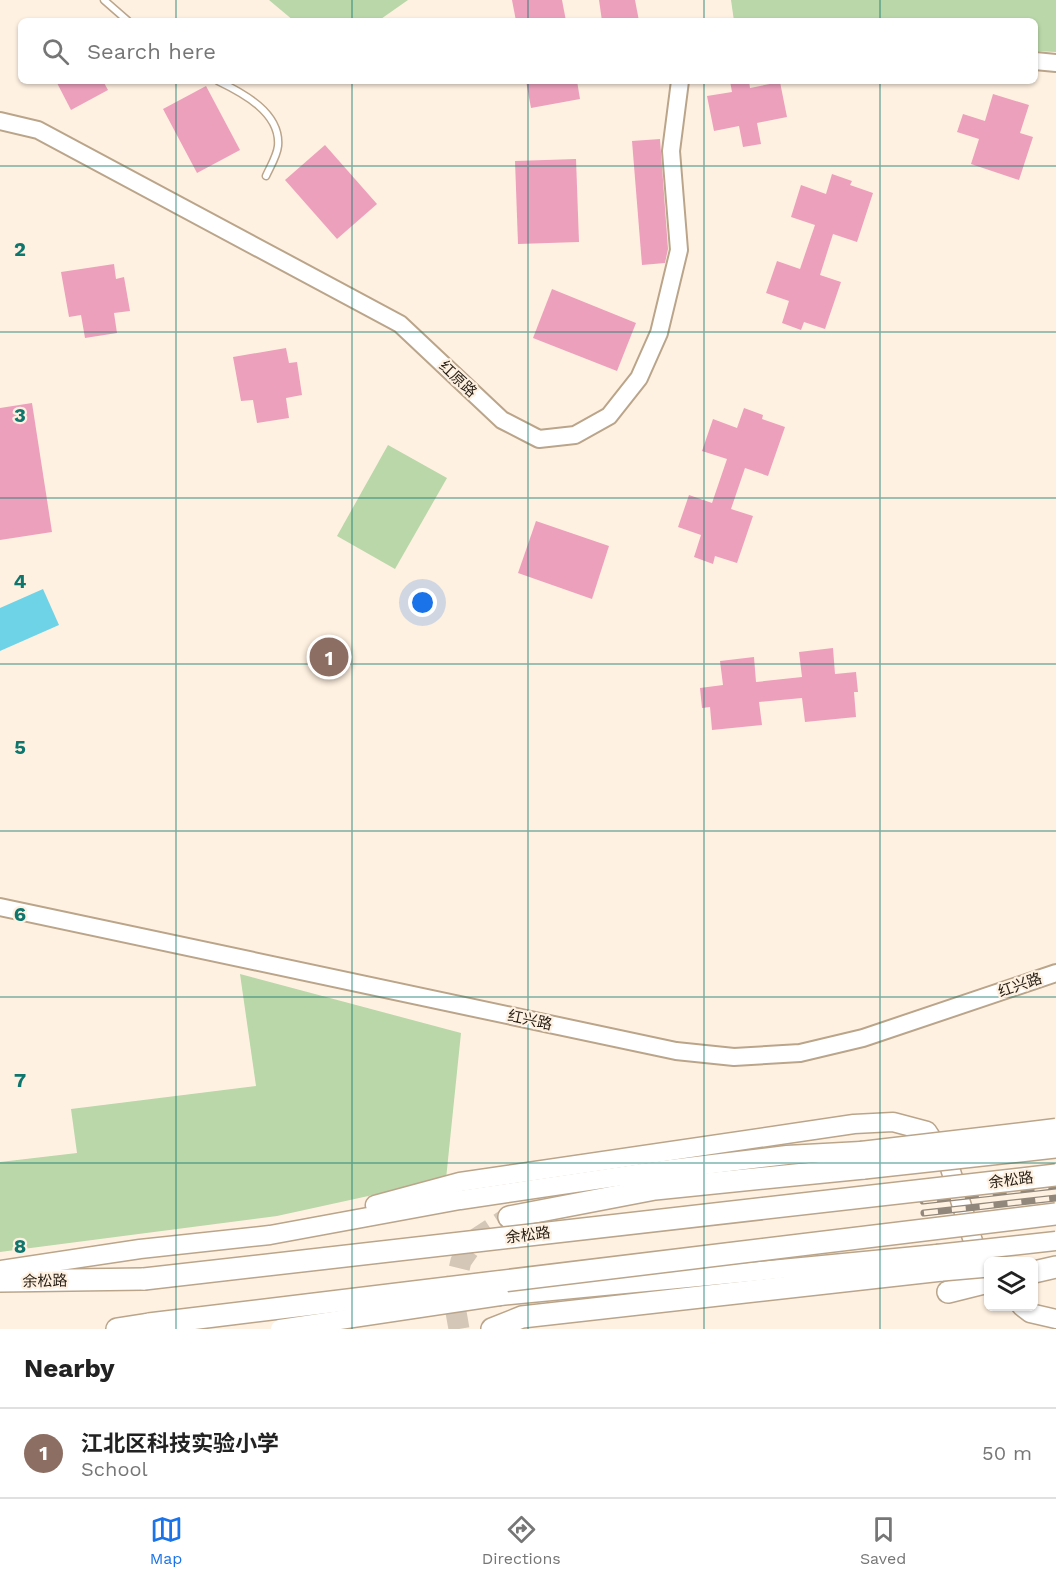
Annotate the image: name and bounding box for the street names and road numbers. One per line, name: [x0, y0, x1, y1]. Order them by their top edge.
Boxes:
street label: 红原路: [435, 357, 481, 401]
street label: 红兴路: [996, 969, 1044, 1001]
street label: 红兴路: [506, 1007, 554, 1033]
street label: 余松路: [988, 1168, 1034, 1192]
street label: 余松路: [505, 1223, 551, 1247]
street label: 余松路: [22, 1272, 68, 1290]

